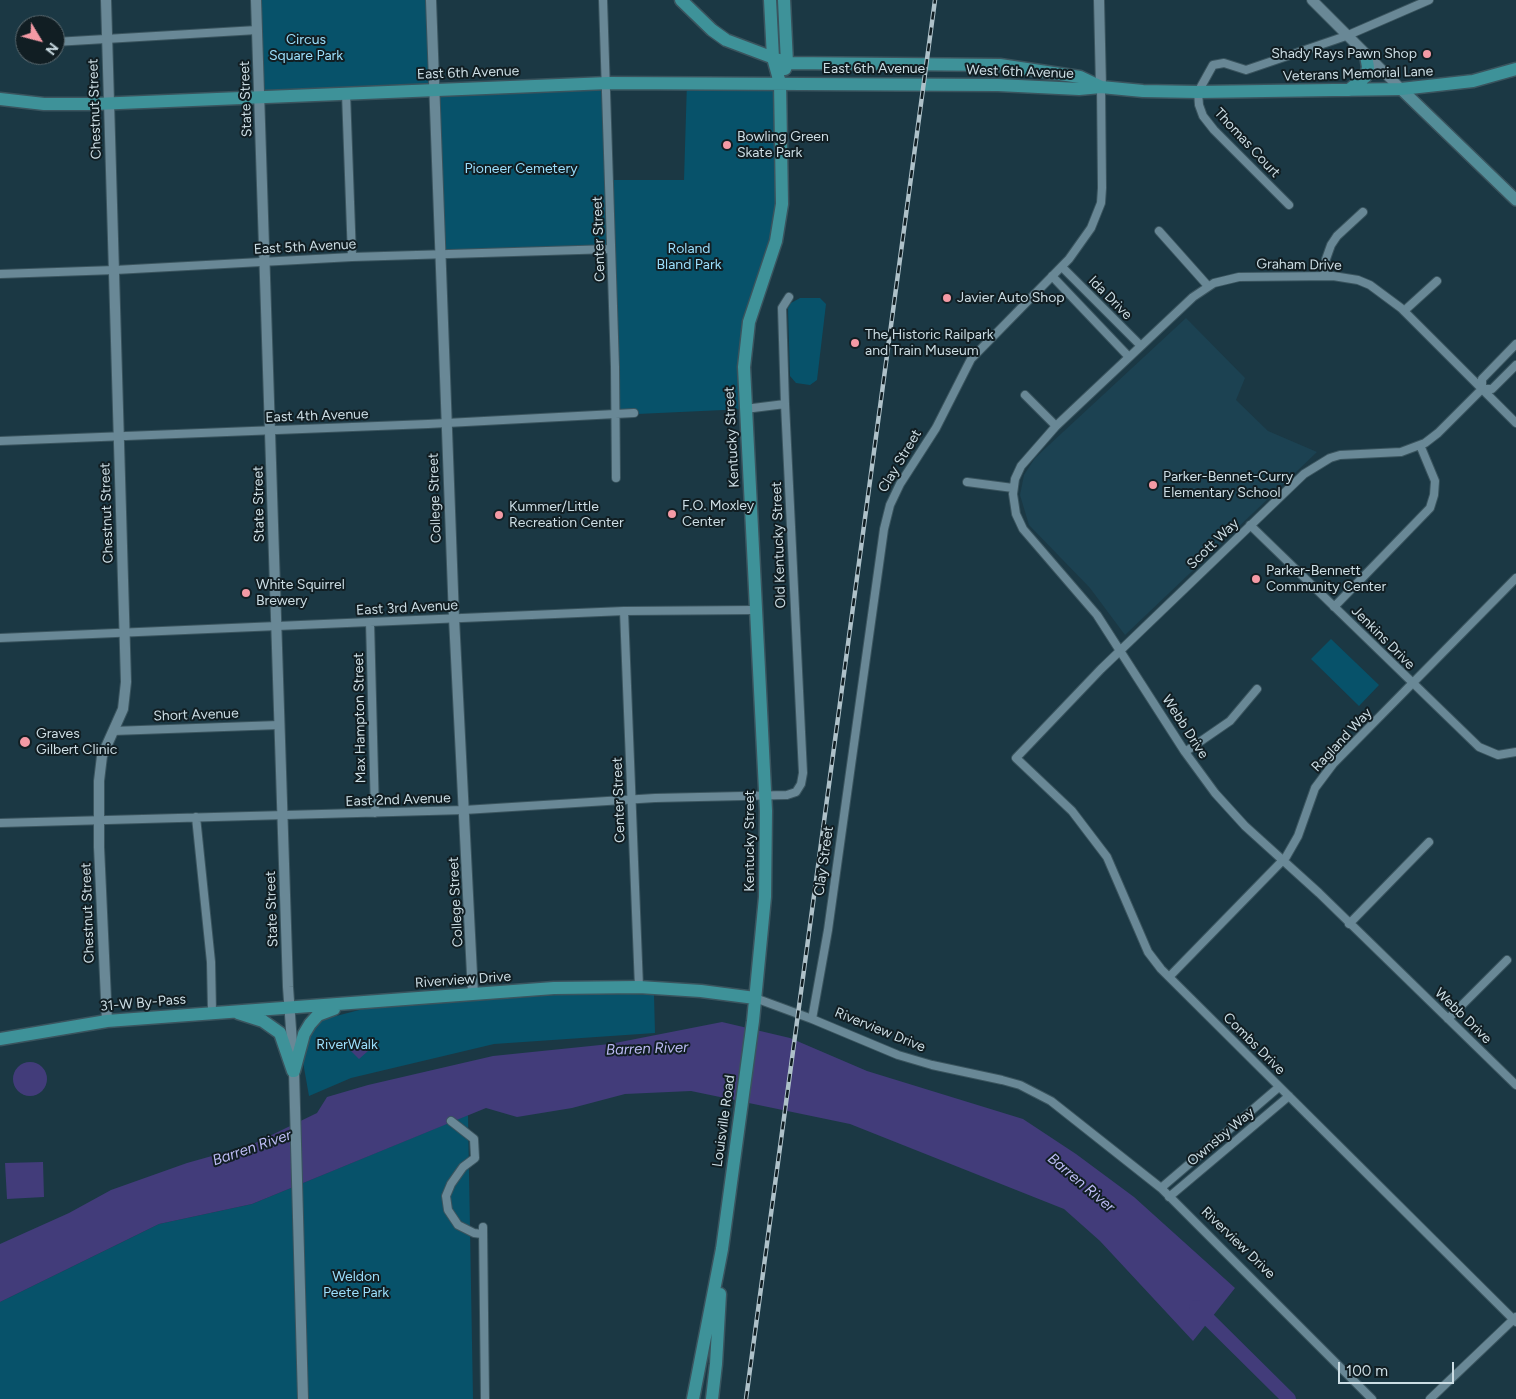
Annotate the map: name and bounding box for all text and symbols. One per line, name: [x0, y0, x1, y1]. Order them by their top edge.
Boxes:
north arrow: [15, 15, 65, 65]
park label: Circus Square Park: [269, 32, 343, 64]
text: N: [42, 39, 62, 58]
place label: Shady Rays Pawn Shop: [1271, 46, 1417, 62]
marker: Shady Rays Pawn Shop: [1421, 48, 1433, 60]
street label: Chestnut Street: [85, 58, 105, 160]
street label: State Street: [236, 60, 256, 138]
street label: East 6th Avenue: [823, 61, 925, 77]
street label: West 6th Avenue: [966, 62, 1074, 82]
street label: East 6th Avenue: [416, 63, 520, 83]
street label: Veterans Memorial Lane: [1283, 63, 1433, 85]
street label: Thomas Court: [1211, 105, 1283, 181]
place label: Bowling Green Skate Park: [737, 129, 829, 162]
marker: Bowling Green Skate Park: [721, 139, 733, 151]
park label: Pioneer Cemetery: [464, 161, 578, 177]
street label: Center Street: [589, 196, 609, 282]
street label: East 5th Avenue: [253, 236, 357, 258]
park label: Roland Bland Park: [657, 241, 721, 274]
street label: Graham Drive: [1256, 256, 1342, 274]
street label: Ida Drive: [1085, 273, 1135, 323]
place label: Javier Auto Shop: [957, 290, 1065, 306]
marker: Javier Auto Shop: [941, 292, 953, 304]
place label: The Historic Railpark and Train Museum: [865, 327, 993, 360]
marker: The Historic Railpark and Train Museum: [849, 337, 861, 349]
street label: Kentucky Street: [721, 386, 743, 488]
street label: East 4th Avenue: [265, 406, 369, 426]
street label: Clay Street: [875, 427, 925, 495]
street label: College Street: [425, 452, 445, 544]
street label: Chestnut Street: [97, 462, 117, 564]
street label: State Street: [250, 466, 268, 542]
place label: Parker-Bennet-Curry Elementary School: [1163, 469, 1293, 502]
marker: Parker-Bennet-Curry Elementary School: [1147, 479, 1159, 491]
street label: Old Kentucky Street: [768, 481, 790, 609]
place label: F.O. Moxley Center: [682, 498, 754, 530]
place label: Kummer/Little Recreation Center: [509, 499, 624, 532]
marker: F.O. Moxley Center: [666, 508, 678, 520]
marker: Kummer/Little Recreation Center: [493, 509, 505, 521]
street label: Scott Way: [1184, 515, 1242, 573]
place label: Parker-Bennett Community Center: [1266, 563, 1386, 596]
marker: Parker-Bennett Community Center: [1250, 573, 1262, 585]
place label: White Squirrel Brewery: [256, 577, 345, 610]
marker: White Squirrel Brewery: [240, 587, 252, 599]
street label: East 3rd Avenue: [356, 597, 458, 619]
street label: Jenkins Drive: [1348, 603, 1418, 673]
street label: Max Hampton Street: [350, 652, 370, 784]
street label: Webb Drive: [1158, 692, 1212, 762]
street label: Short Avenue: [153, 705, 239, 725]
street label: Ragland Way: [1308, 705, 1376, 775]
place label: Graves Gilbert Clinic: [36, 726, 117, 759]
marker: Graves Gilbert Clinic: [18, 735, 32, 749]
street label: Center Street: [609, 757, 629, 843]
street label: East 2nd Avenue: [345, 790, 451, 810]
street label: Kentucky Street: [742, 790, 758, 892]
street label: Clay Street: [811, 825, 837, 897]
street label: College Street: [445, 856, 467, 948]
street label: Chestnut Street: [78, 862, 98, 964]
street label: State Street: [262, 870, 282, 948]
street label: Riverview Drive: [414, 968, 512, 992]
street label: Webb Drive: [1431, 985, 1495, 1047]
street label: 31-W By-Pass: [99, 991, 187, 1015]
street label: Riverview Drive: [832, 1004, 928, 1056]
street label: Combs Drive: [1220, 1010, 1288, 1078]
park label: RiverWalk: [316, 1037, 378, 1053]
water label: Barren River: [606, 1039, 688, 1059]
street label: Louisville Road: [709, 1074, 739, 1168]
street label: Ownsby Way: [1184, 1104, 1258, 1170]
water label: Barren River: [210, 1126, 294, 1170]
water label: Barren River: [1044, 1150, 1118, 1216]
street label: Riverview Drive: [1198, 1204, 1278, 1282]
park label: Weldon Peete Park: [323, 1269, 389, 1302]
scale bar: [1341, 1352, 1457, 1384]
text: 100 m: [1346, 1362, 1388, 1380]

